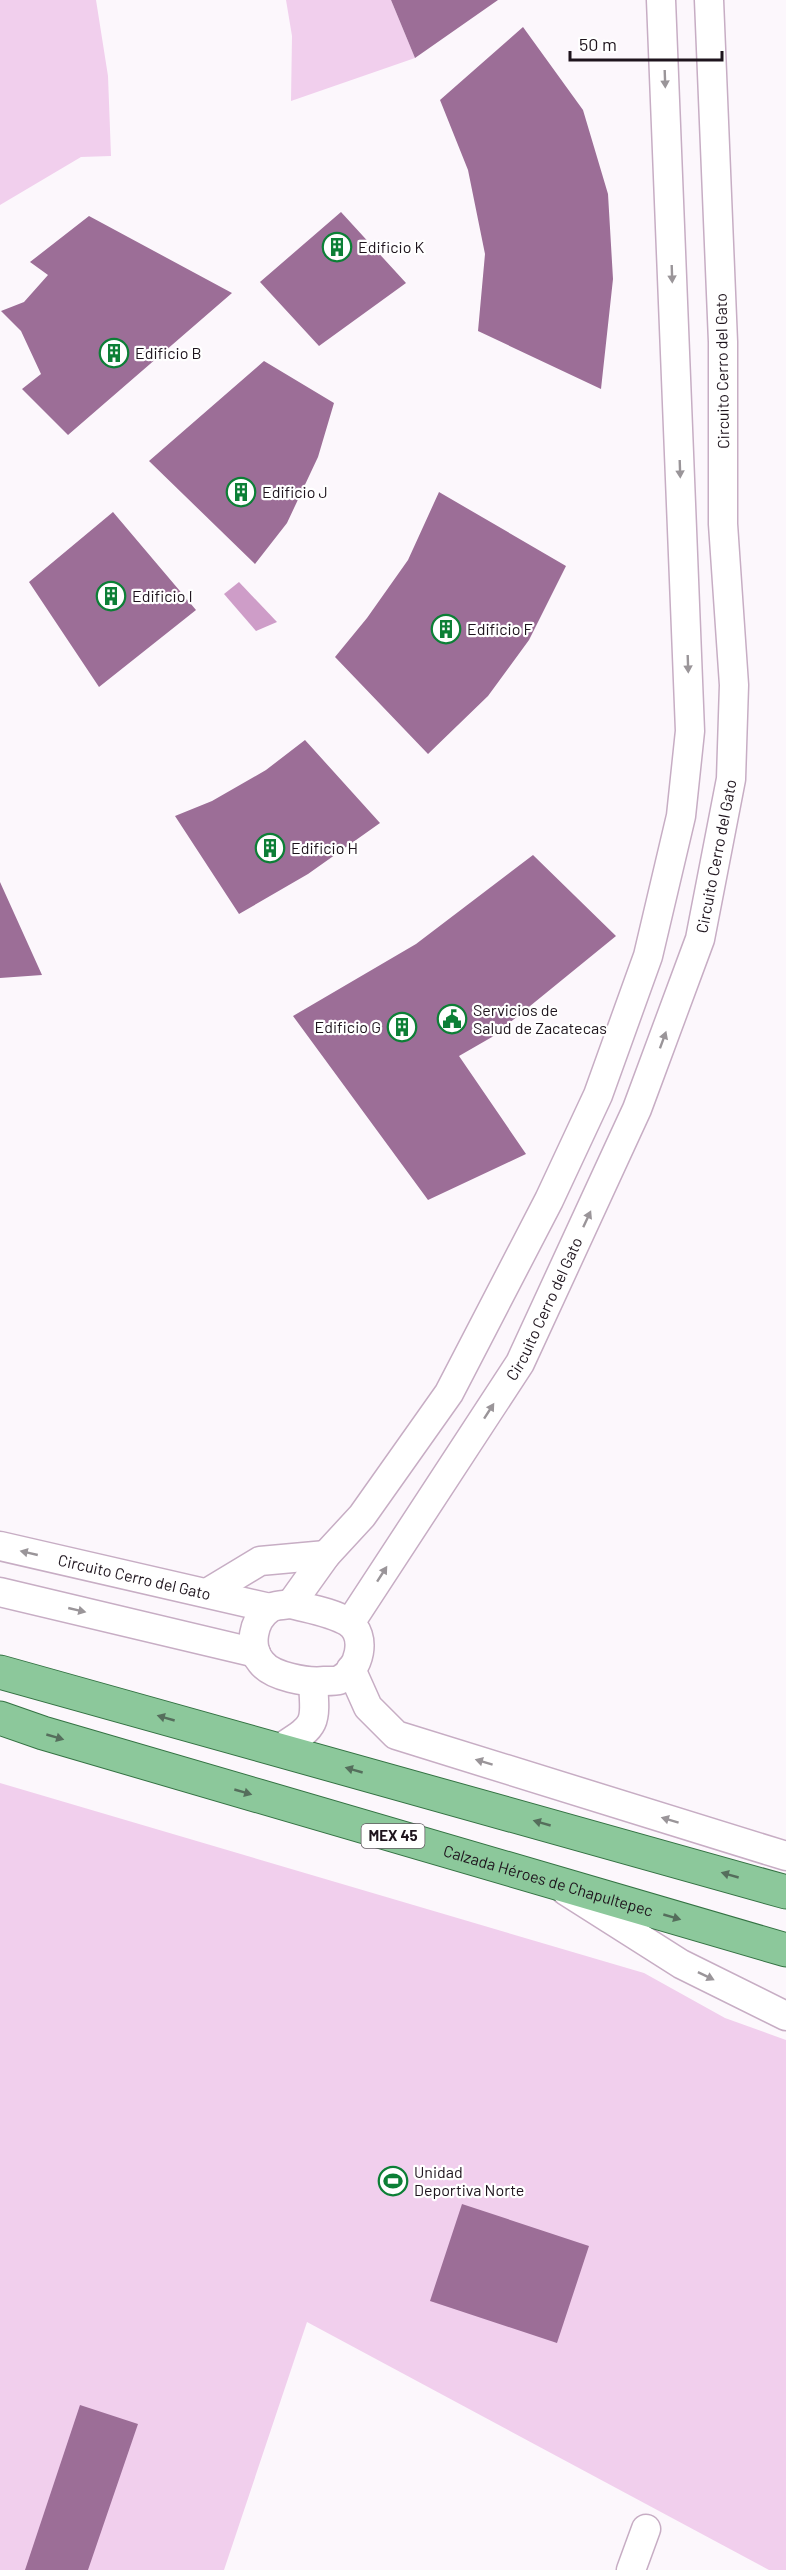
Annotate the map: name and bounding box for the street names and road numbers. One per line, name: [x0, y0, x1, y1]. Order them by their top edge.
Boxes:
street label: Circuito Cerro del Gato: [711, 293, 732, 449]
street label: Circuito Cerro del Gato: [691, 778, 740, 935]
street label: Circuito Cerro del Gato: [501, 1234, 586, 1384]
street label: Circuito Cerro del Gato: [56, 1550, 213, 1603]
road number: MEX 45: [362, 1824, 424, 1848]
street label: Calzada Héroes de Chapultepec: [441, 1840, 656, 1920]

